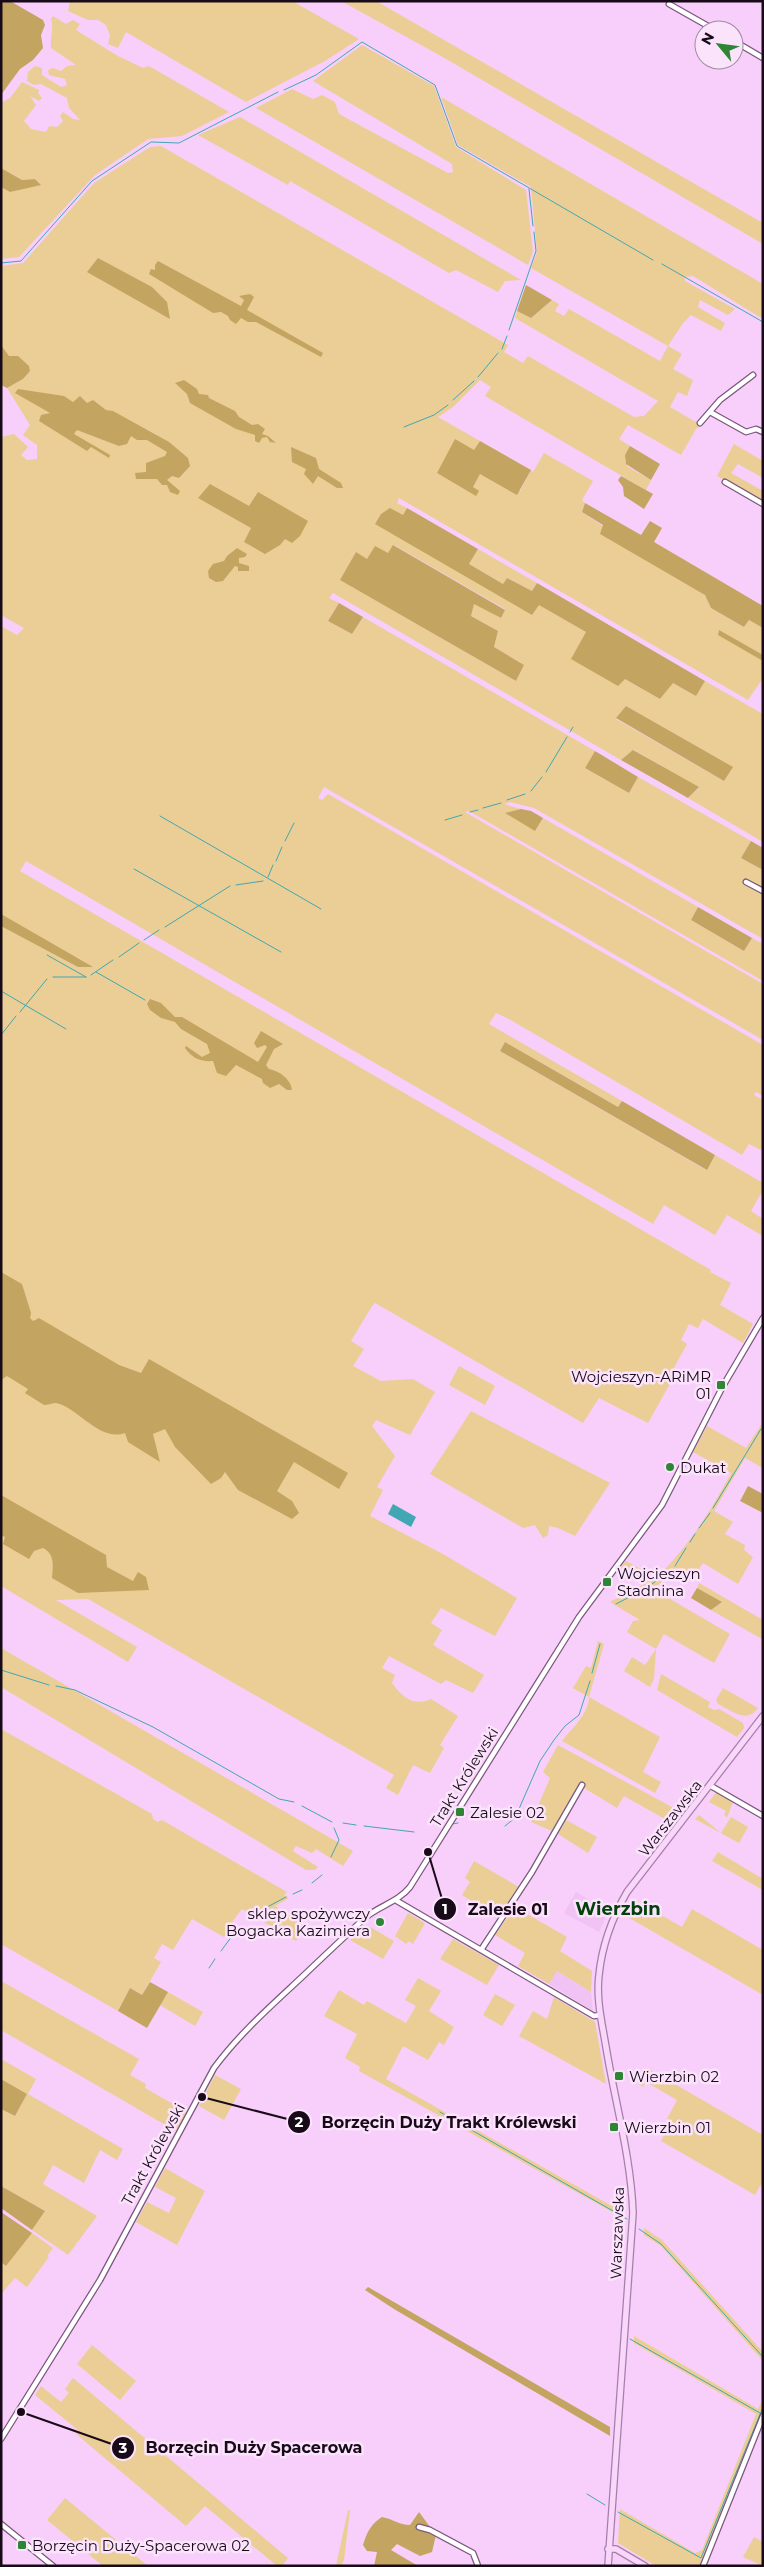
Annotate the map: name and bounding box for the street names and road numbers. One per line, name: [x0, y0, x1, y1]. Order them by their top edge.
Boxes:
street label: Trakt Królewski: [426, 1724, 502, 1830]
street label: Warszawska: [634, 1776, 706, 1860]
street label: Trakt Królewski: [117, 2100, 189, 2208]
street label: Warszawska: [606, 2186, 628, 2280]

